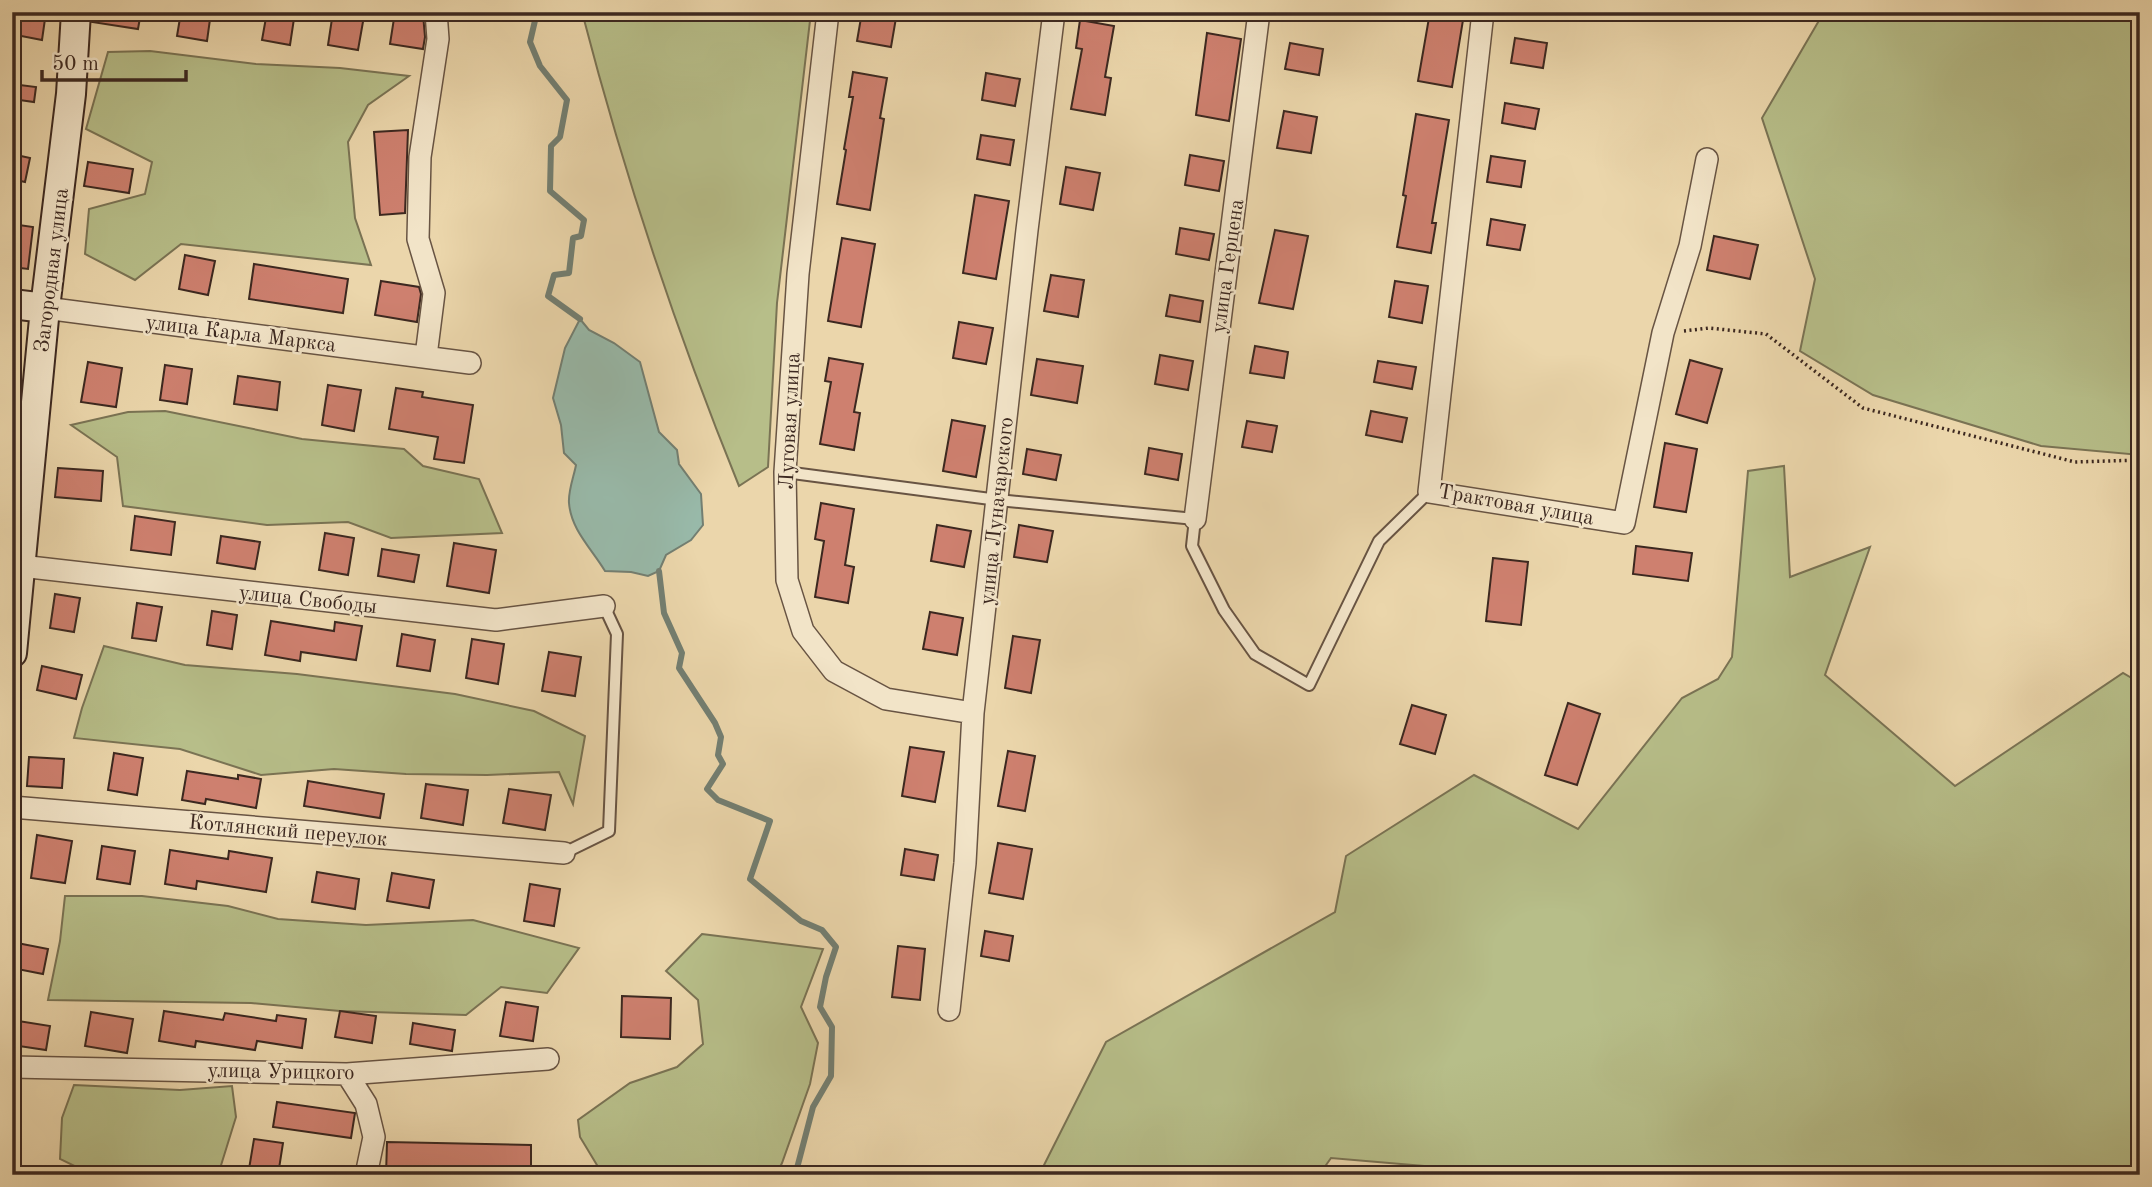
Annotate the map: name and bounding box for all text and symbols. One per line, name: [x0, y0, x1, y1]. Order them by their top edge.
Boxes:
scale bar: [42, 38, 186, 82]
text: 50 m: [52, 54, 99, 75]
street label: Загородная улица: [32, 187, 73, 354]
street label: улица Герцена: [1209, 198, 1248, 335]
street label: улица Карла Маркса: [144, 312, 337, 357]
street label: Луговая улица: [776, 352, 805, 490]
street label: улица Луначарского: [977, 416, 1018, 606]
street label: Трактовая улица: [1436, 481, 1595, 530]
street label: улица Свободы: [238, 583, 378, 618]
street label: Котлянский переулок: [187, 812, 389, 851]
street label: улица Урицкого: [207, 1061, 355, 1084]

